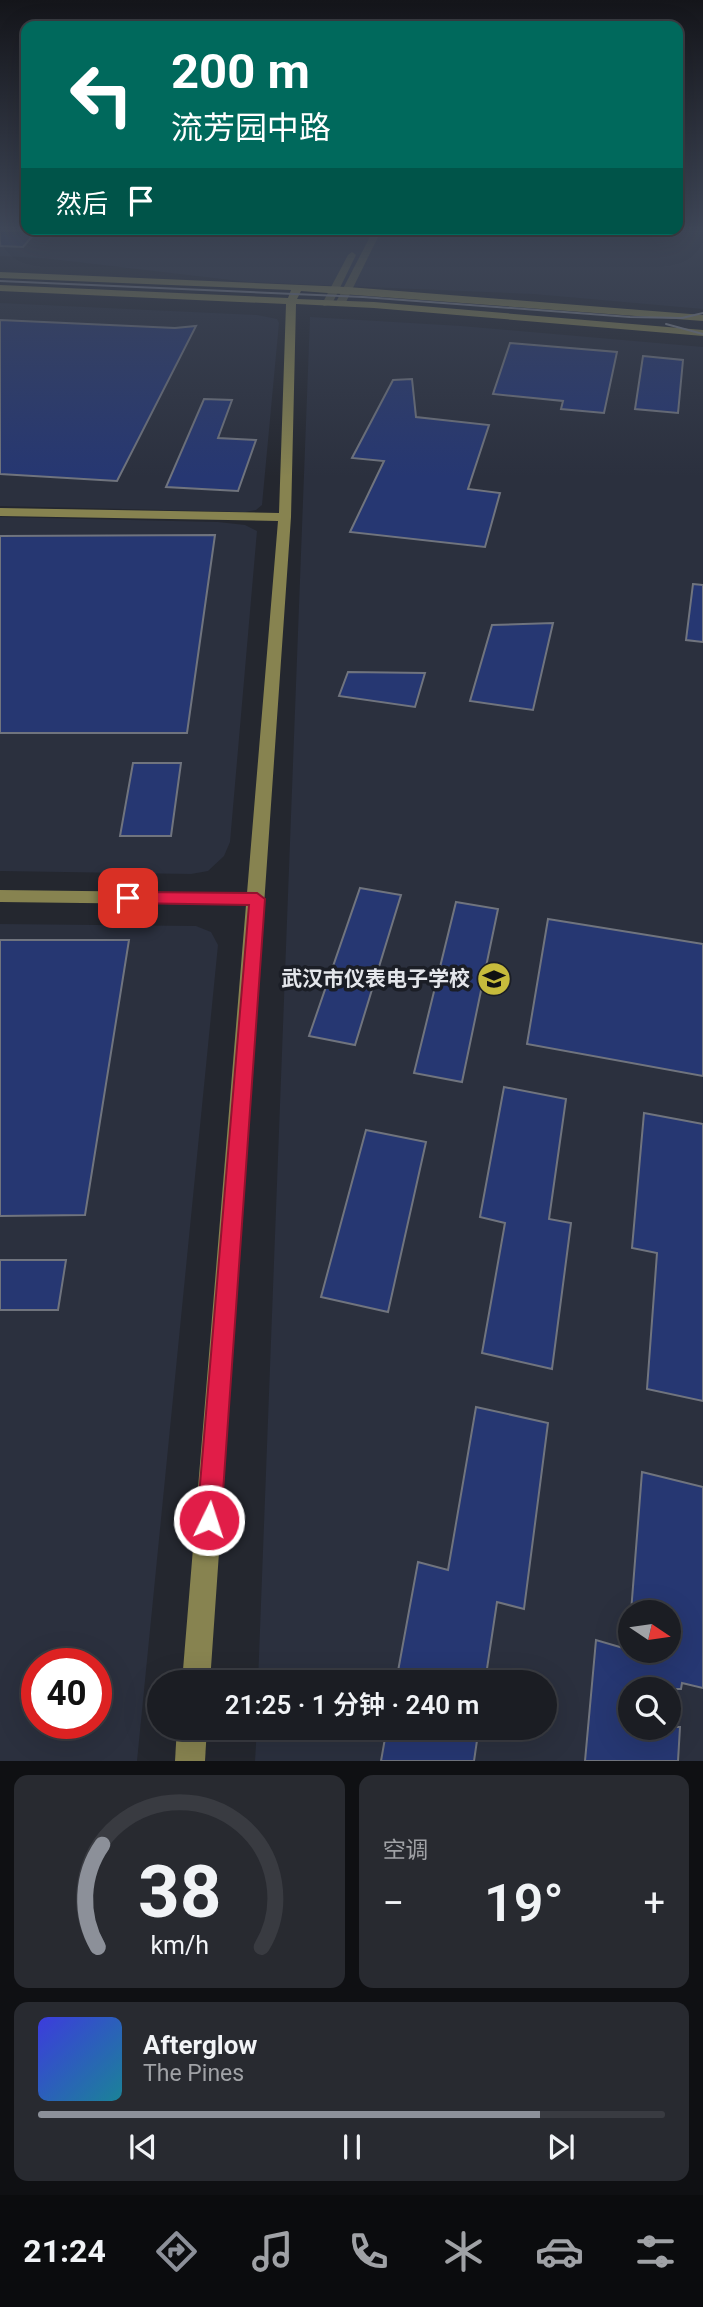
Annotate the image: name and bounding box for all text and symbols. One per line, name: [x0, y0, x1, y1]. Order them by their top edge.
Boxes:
text: 200 m: [171, 43, 310, 100]
icon: left: [56, 49, 147, 140]
text: 流芳园中路: [171, 109, 331, 147]
icon: arrive: [122, 182, 160, 220]
text: 然后: [56, 189, 108, 219]
pin: [98, 868, 158, 928]
icon: arrive: [109, 879, 147, 917]
school or university icon: 武汉市仪表电子学校: [475, 960, 513, 998]
place label: 武汉市仪表电子学校: [281, 967, 470, 991]
position arrow: [172, 1483, 246, 1557]
north arrow: [618, 1600, 681, 1662]
map controls: [618, 1600, 681, 1740]
speed limit sign: 40: [21, 1648, 112, 1739]
button: search: [618, 1677, 681, 1740]
text: 21:25 · 1 分钟 · 240 m: [225, 1690, 479, 1720]
text: 空调: [383, 1837, 429, 1864]
text: 38: [137, 1850, 221, 1936]
text: 19°: [484, 1873, 564, 1934]
text: −: [383, 1881, 404, 1925]
text: +: [643, 1881, 665, 1925]
text: km/h: [150, 1931, 209, 1960]
text: Afterglow: [143, 2030, 257, 2060]
text: The Pines: [143, 2060, 244, 2087]
icon: previous: [124, 2128, 162, 2166]
icon: pause: [333, 2128, 371, 2166]
icon: next: [542, 2128, 580, 2166]
icon: directions: [152, 2227, 201, 2276]
icon: music: [248, 2227, 297, 2276]
icon: phone: [344, 2227, 393, 2276]
icon: climate: [439, 2227, 488, 2276]
icon: car: [535, 2227, 584, 2276]
icon: filters: [631, 2227, 680, 2276]
text: 21:24: [23, 2232, 106, 2270]

